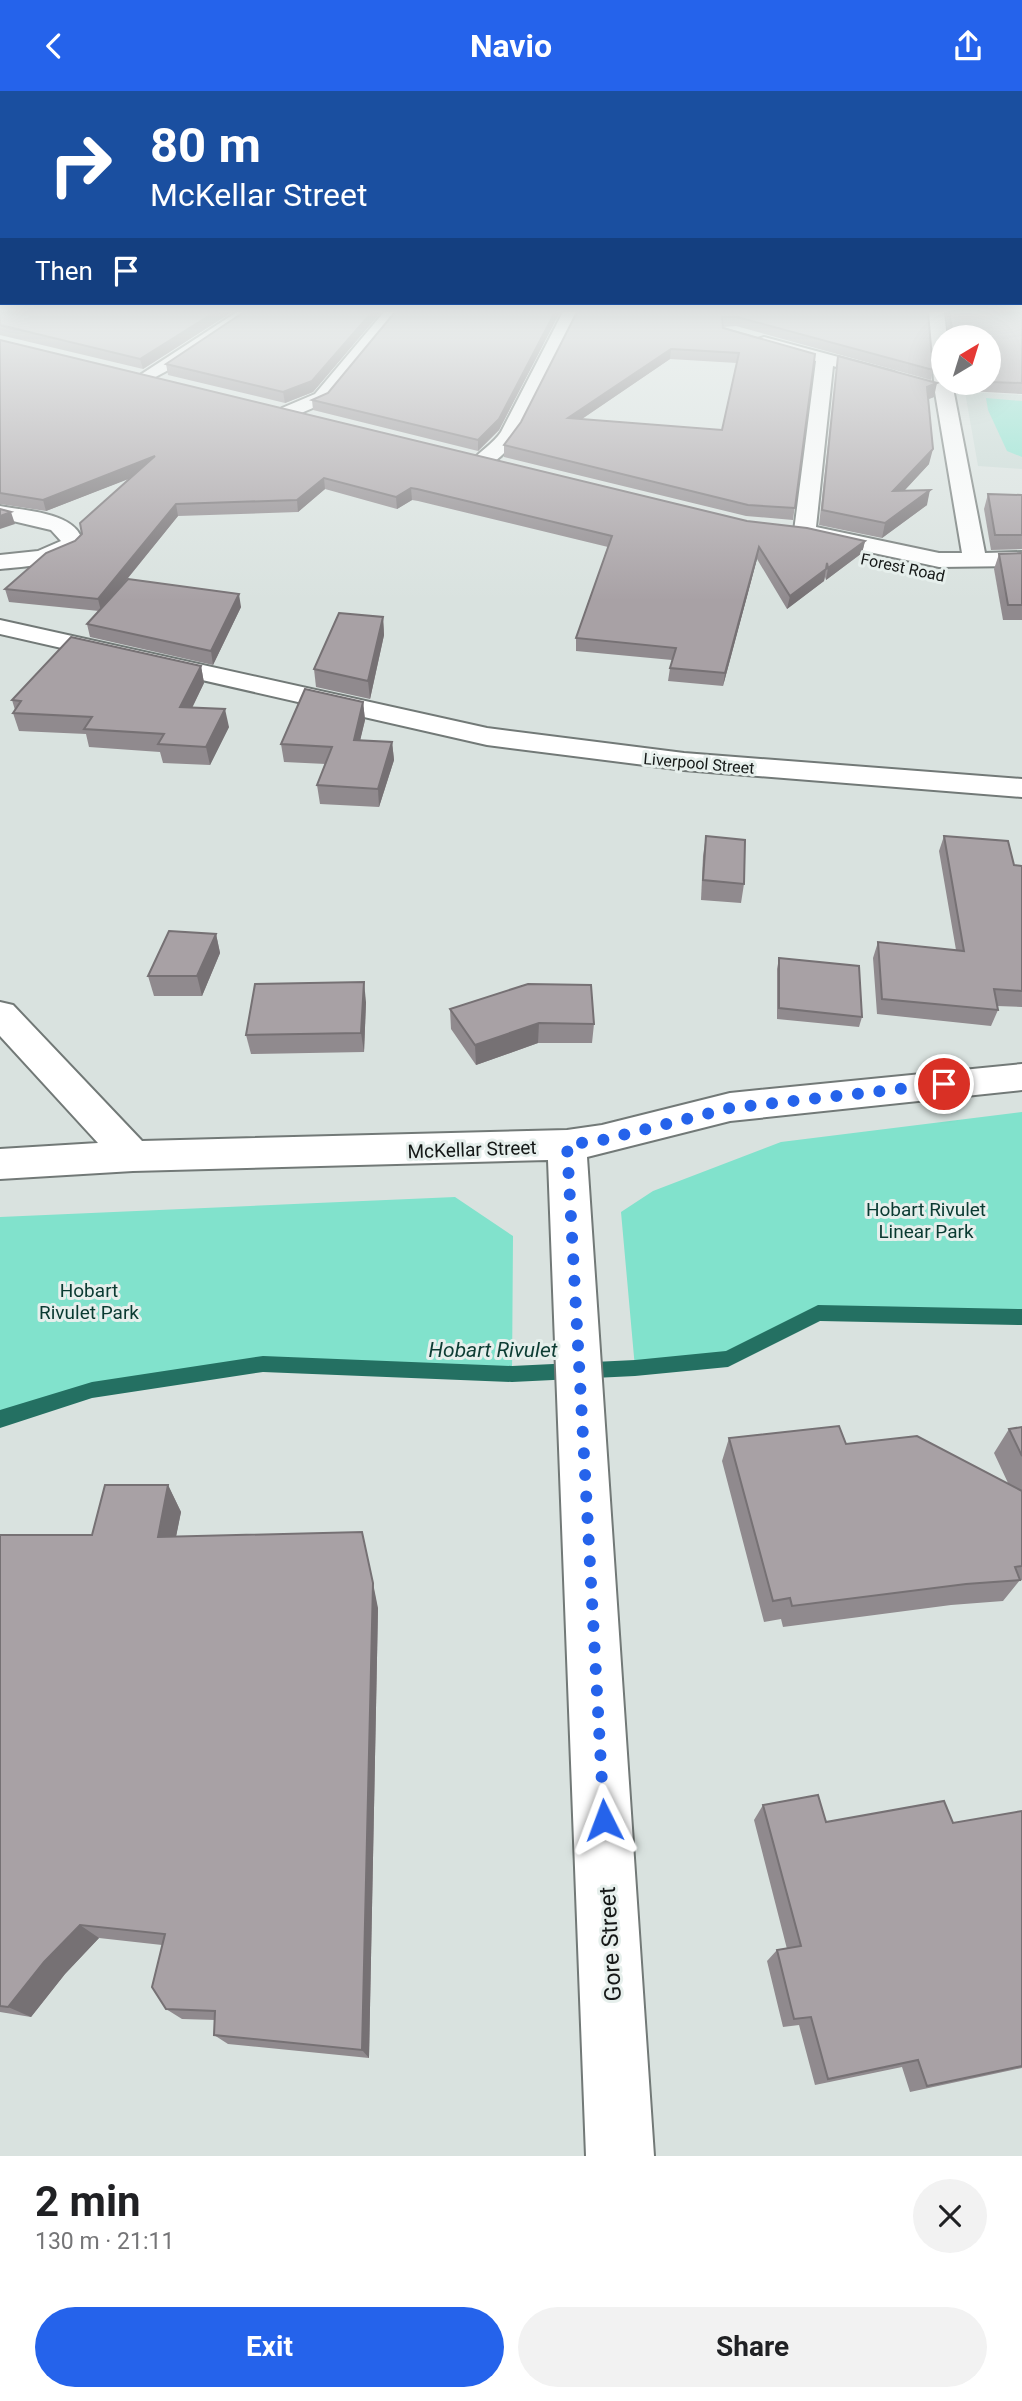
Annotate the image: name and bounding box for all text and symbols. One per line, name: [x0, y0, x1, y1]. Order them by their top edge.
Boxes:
icon: back: [35, 27, 73, 65]
text: Navio: [470, 27, 552, 65]
icon: share: [949, 27, 987, 65]
text: 80 m: [150, 117, 261, 174]
icon: right: [35, 119, 126, 210]
text: McKellar Street: [150, 176, 368, 214]
icon: arrive: [107, 252, 145, 290]
text: Then: [35, 256, 93, 286]
north arrow: [931, 325, 1001, 395]
map controls: [931, 325, 1001, 395]
street label: Forest Road: [859, 549, 947, 586]
street label: Liverpool Street: [643, 749, 755, 778]
pin: [914, 1054, 974, 1114]
icon: arrive: [925, 1065, 963, 1103]
street label: McKellar Street: [407, 1136, 537, 1163]
park label: Hobart Rivulet Linear Park: [866, 1198, 986, 1243]
park label: Hobart Rivulet Park: [39, 1279, 139, 1324]
water label: Hobart Rivulet: [429, 1338, 558, 1362]
position arrow: [567, 1783, 641, 1857]
street label: Gore Street: [594, 1886, 627, 2002]
text: 2 min: [35, 2177, 141, 2226]
button: close: [913, 2179, 987, 2253]
text: 130 m · 21:11: [35, 2228, 174, 2255]
button: Exit: [35, 2307, 504, 2387]
button: Share: [518, 2307, 987, 2387]

